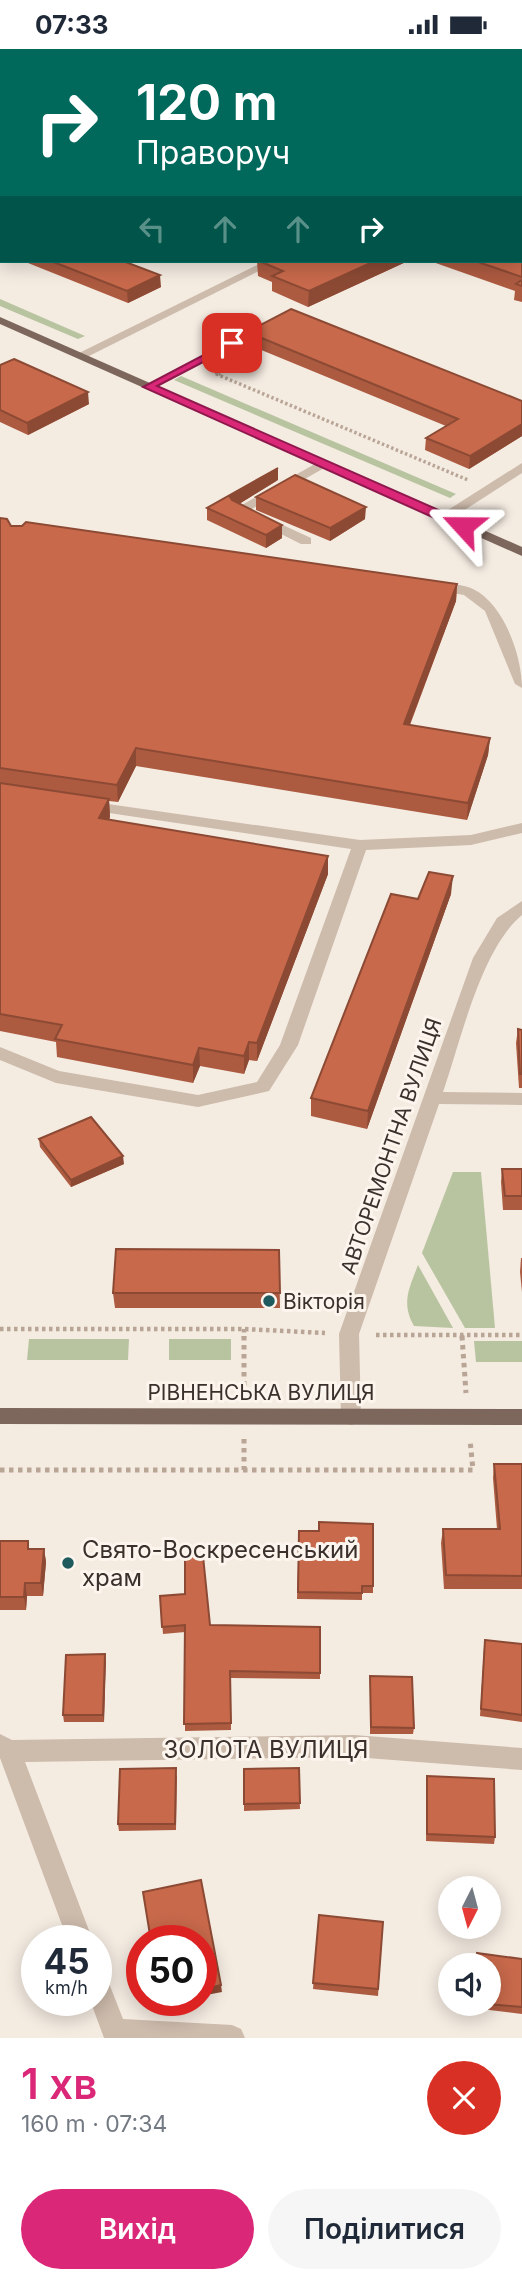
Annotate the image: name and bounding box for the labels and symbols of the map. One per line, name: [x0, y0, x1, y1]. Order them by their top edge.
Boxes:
pin: [202, 313, 262, 373]
position arrow: [426, 489, 500, 563]
street label: АВТОРЕМОНТНА ВУЛИЦЯ: [335, 1015, 447, 1277]
place label: Вікторія: [283, 1289, 365, 1314]
marker: Вікторія: [261, 1293, 277, 1309]
street label: РІВНЕНСЬКА ВУЛИЦЯ: [147, 1380, 375, 1405]
place label: Свято-Воскресенський храм: [82, 1535, 359, 1592]
marker: Свято-Воскресенський храм: [60, 1555, 76, 1571]
street label: ЗОЛОТА ВУЛИЦЯ: [163, 1735, 369, 1764]
north arrow: [438, 1876, 500, 1939]
speed limit sign: 50: [126, 1925, 217, 2016]

